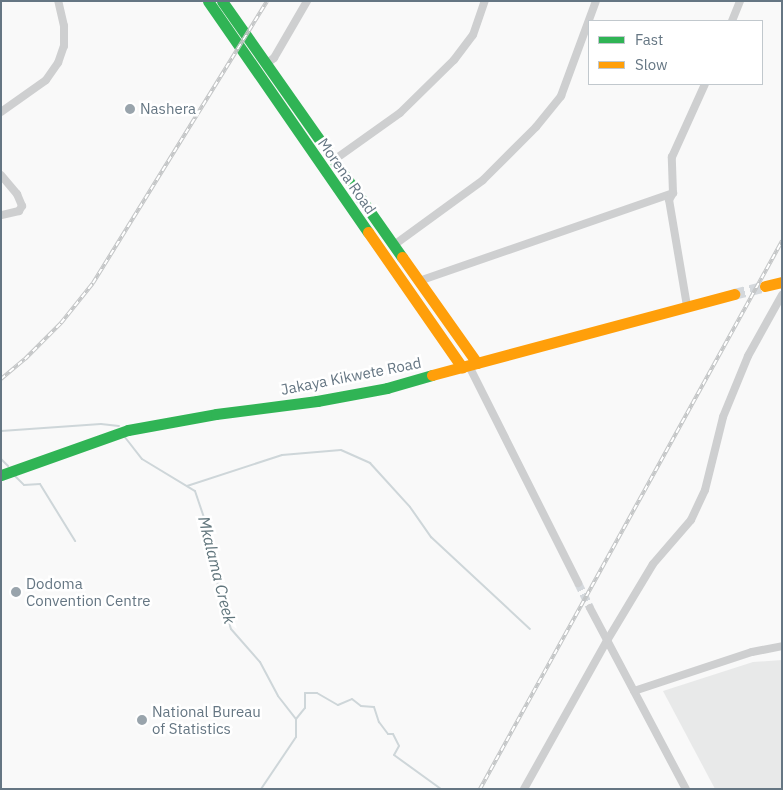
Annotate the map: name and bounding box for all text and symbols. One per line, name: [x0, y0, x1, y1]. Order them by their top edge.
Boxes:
legend: [588, 20, 763, 85]
text: Fast: [635, 30, 663, 49]
text: Slow: [635, 55, 668, 74]
place label: Nashera: [140, 100, 196, 118]
marker: Nashera: [124, 103, 136, 115]
street label: Morena Road: [314, 134, 380, 218]
street label: Jakaya Kikwete Road: [279, 354, 423, 398]
water label: Mkalama Creek: [194, 514, 240, 626]
place label: Dodoma Convention Centre: [26, 574, 151, 609]
marker: Dodoma Convention Centre: [10, 586, 22, 598]
place label: National Bureau of Statistics: [152, 702, 261, 737]
marker: National Bureau of Statistics: [136, 714, 148, 726]

